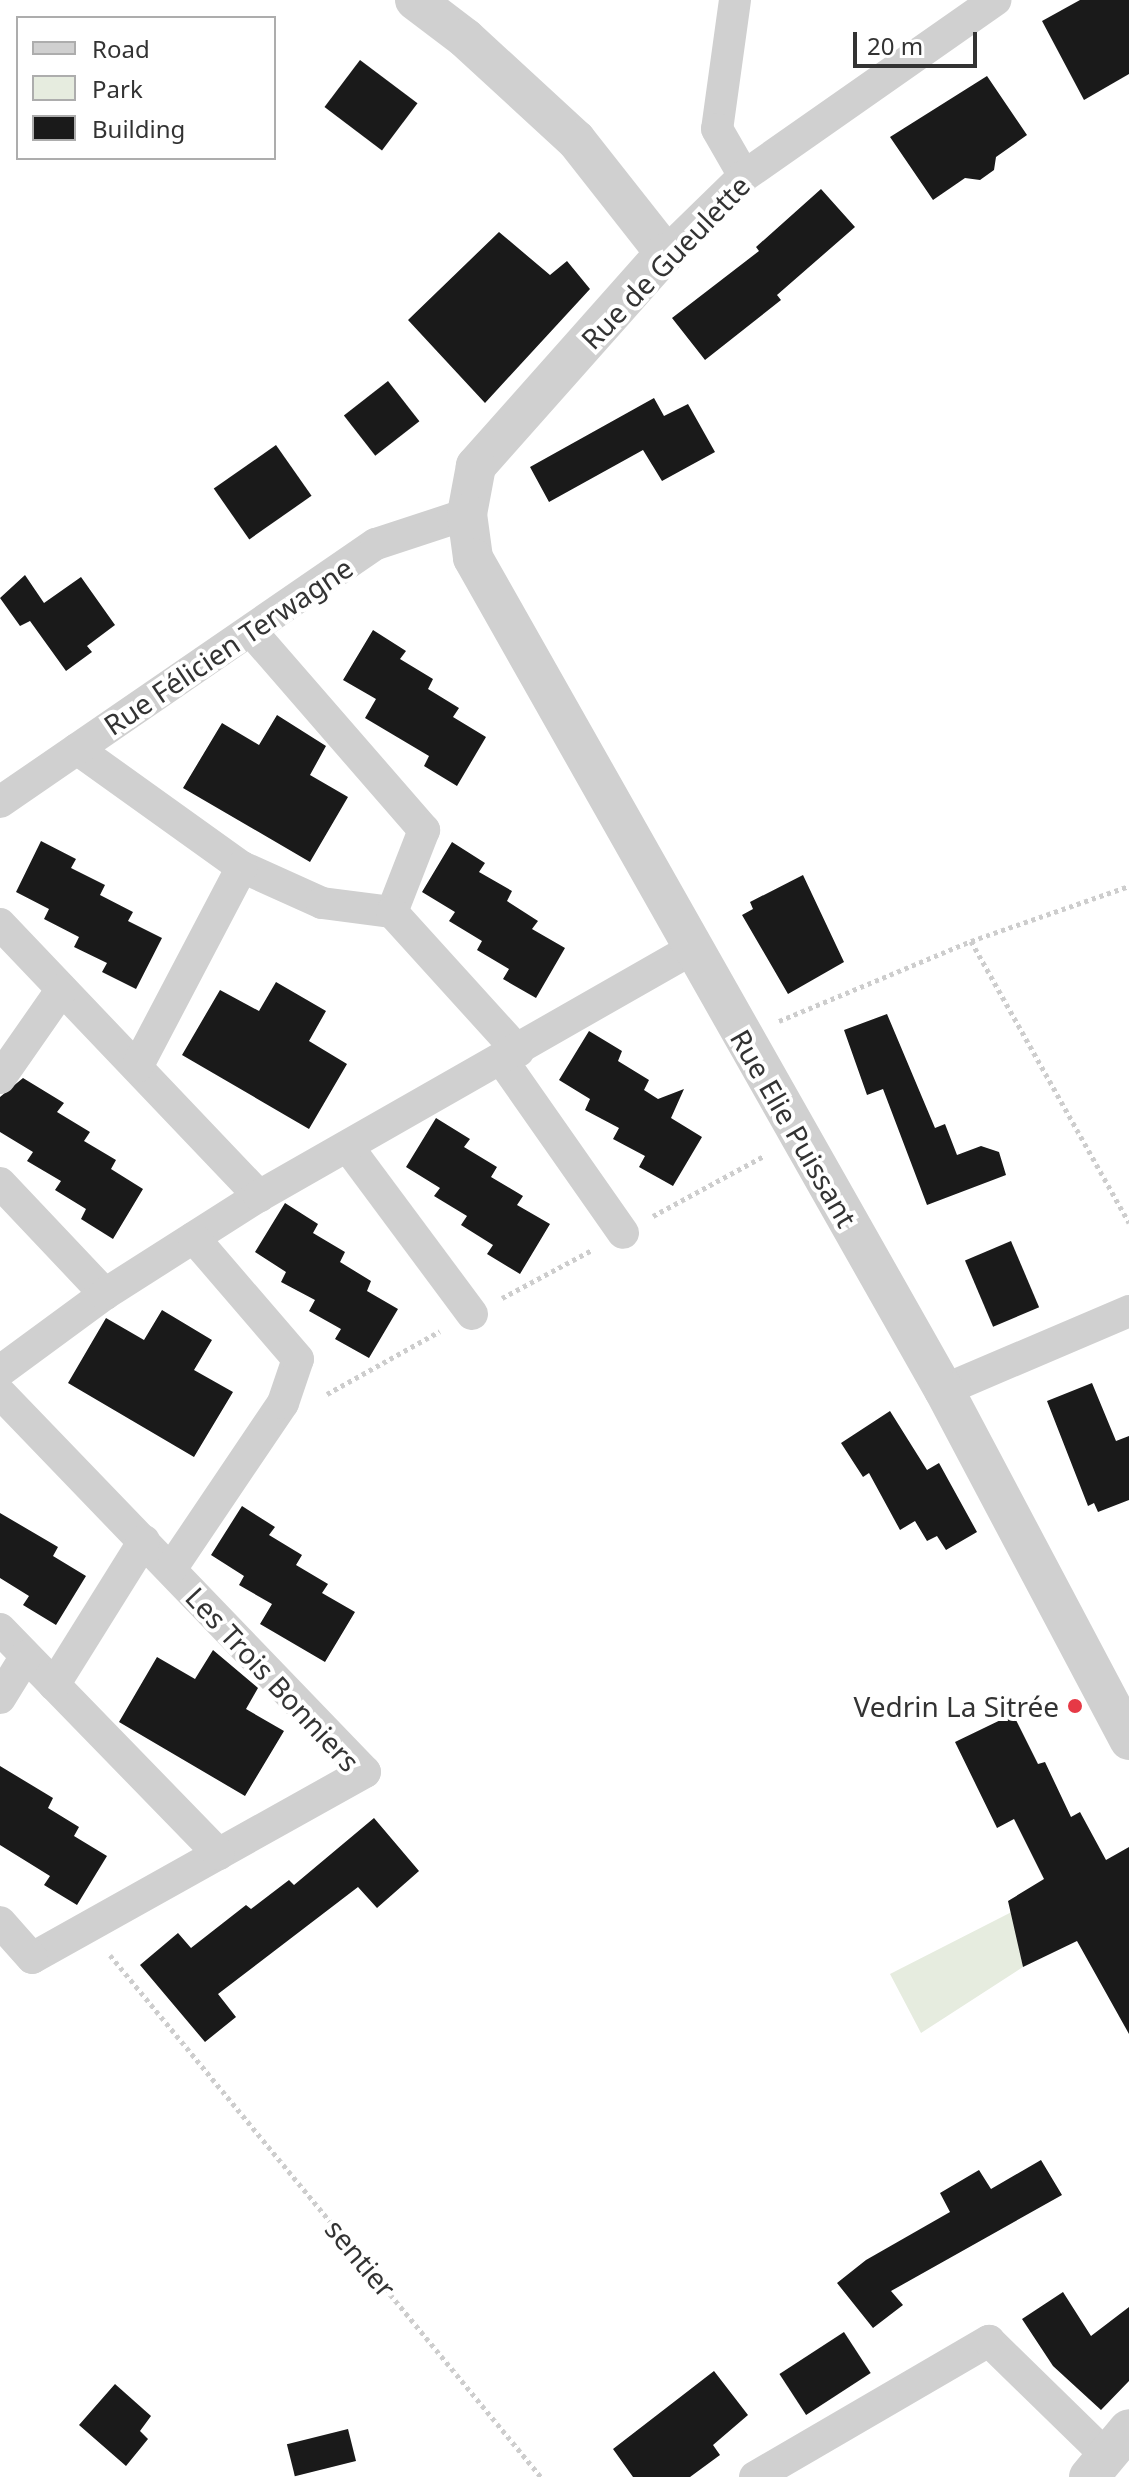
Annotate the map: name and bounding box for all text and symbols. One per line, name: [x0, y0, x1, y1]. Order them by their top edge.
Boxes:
legend: [16, 16, 276, 160]
scale bar: [857, 16, 981, 66]
text: 20 m: [867, 29, 923, 62]
text: Road: [92, 32, 150, 65]
text: Park: [92, 72, 143, 105]
text: Building: [92, 112, 185, 145]
street label: Rue de Gueulette: [574, 168, 756, 356]
street label: Rue Félicien Terwagne: [97, 550, 359, 742]
street label: Rue Elie Puissant: [724, 1023, 864, 1233]
street label: Les Trois Bonniers: [179, 1580, 367, 1778]
place label: Vedrin La Sitrée: [853, 1689, 1059, 1723]
marker: Vedrin La Sitrée: [1066, 1697, 1084, 1715]
street label: sentier: [319, 2212, 403, 2304]

